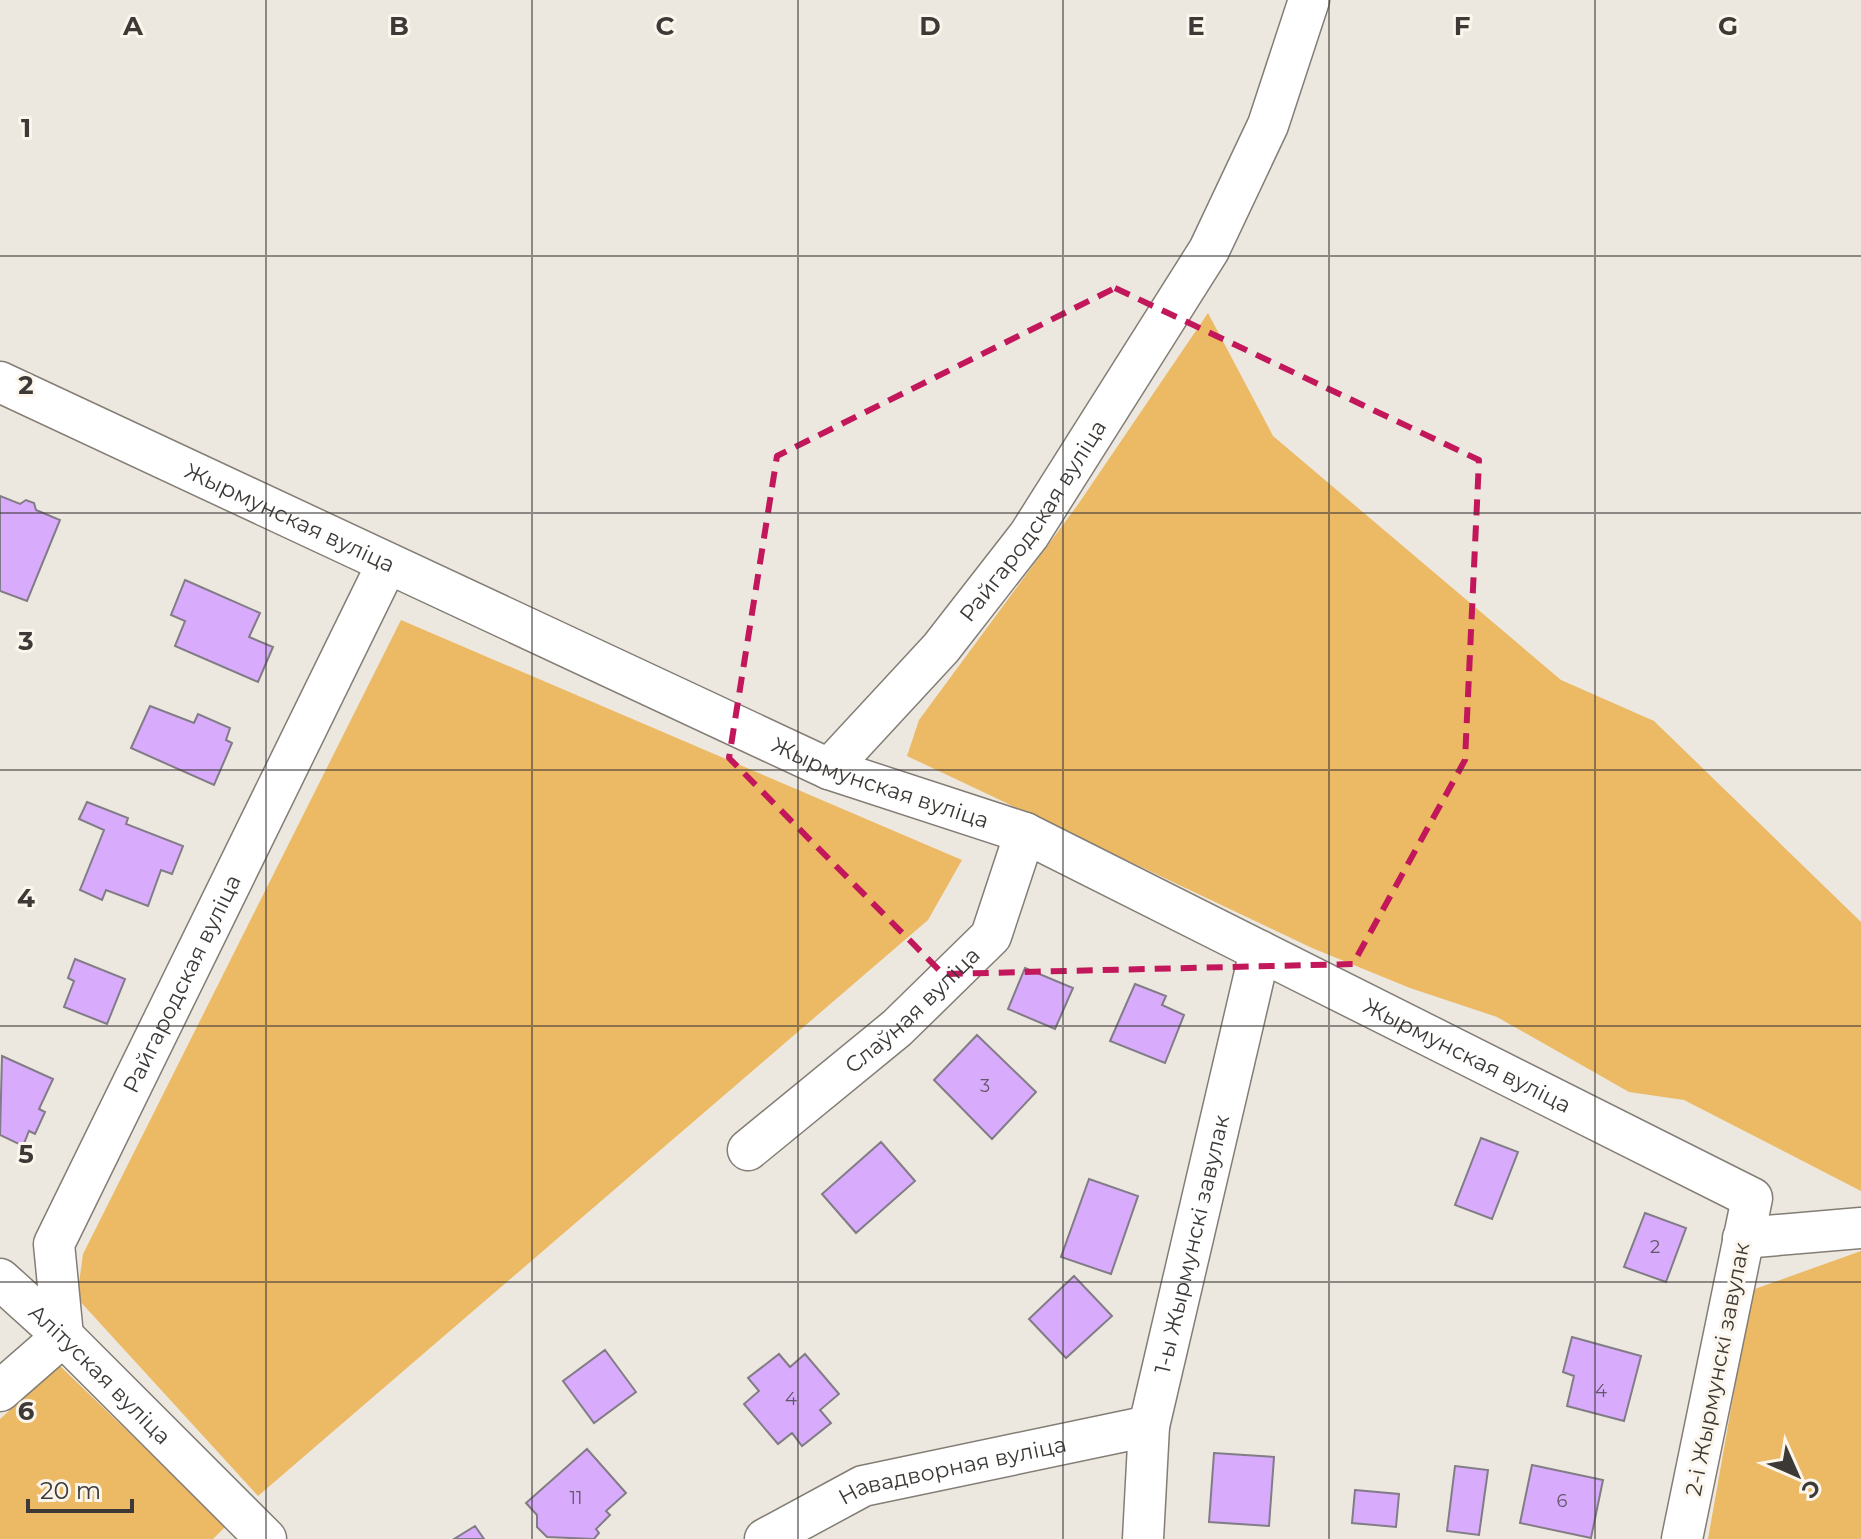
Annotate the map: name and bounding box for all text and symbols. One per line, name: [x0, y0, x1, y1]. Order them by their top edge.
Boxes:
text: A: [122, 10, 144, 42]
text: B: [389, 10, 409, 42]
text: C: [656, 10, 675, 42]
text: D: [919, 10, 941, 42]
text: E: [1187, 10, 1205, 42]
text: F: [1454, 10, 1470, 42]
text: G: [1718, 10, 1738, 42]
text: 1: [21, 112, 31, 144]
text: 2: [18, 369, 34, 401]
street label: Райгародская вуліца: [954, 415, 1112, 627]
street label: Жырмунская вуліца: [180, 457, 399, 578]
text: 3: [17, 625, 34, 657]
street label: Жырмунская вуліца: [768, 731, 992, 834]
street label: Райгародская вуліца: [117, 870, 247, 1097]
text: 4: [17, 882, 35, 914]
street label: Слаўная вуліца: [840, 941, 986, 1079]
street label: Жырмунская вуліца: [1359, 992, 1575, 1119]
house number: 3: [980, 1075, 990, 1097]
street label: 1-ы Жырмунскі завулак: [1149, 1112, 1235, 1376]
text: 5: [18, 1138, 34, 1170]
house number: 2: [1650, 1236, 1660, 1258]
street label: 2-і Жырмунскі завулак: [1680, 1240, 1755, 1498]
street label: Алітуская вуліца: [23, 1299, 176, 1450]
house number: 4: [1595, 1380, 1607, 1402]
house number: 4: [785, 1388, 797, 1410]
text: 6: [18, 1395, 35, 1427]
street label: Навадворная вуліца: [834, 1431, 1069, 1511]
north arrow: [1757, 1435, 1837, 1515]
scale bar: [28, 1463, 132, 1513]
text: С: [1796, 1474, 1826, 1504]
text: 20 m: [40, 1476, 101, 1505]
house number: 11: [570, 1487, 583, 1509]
house number: 6: [1557, 1490, 1568, 1512]

